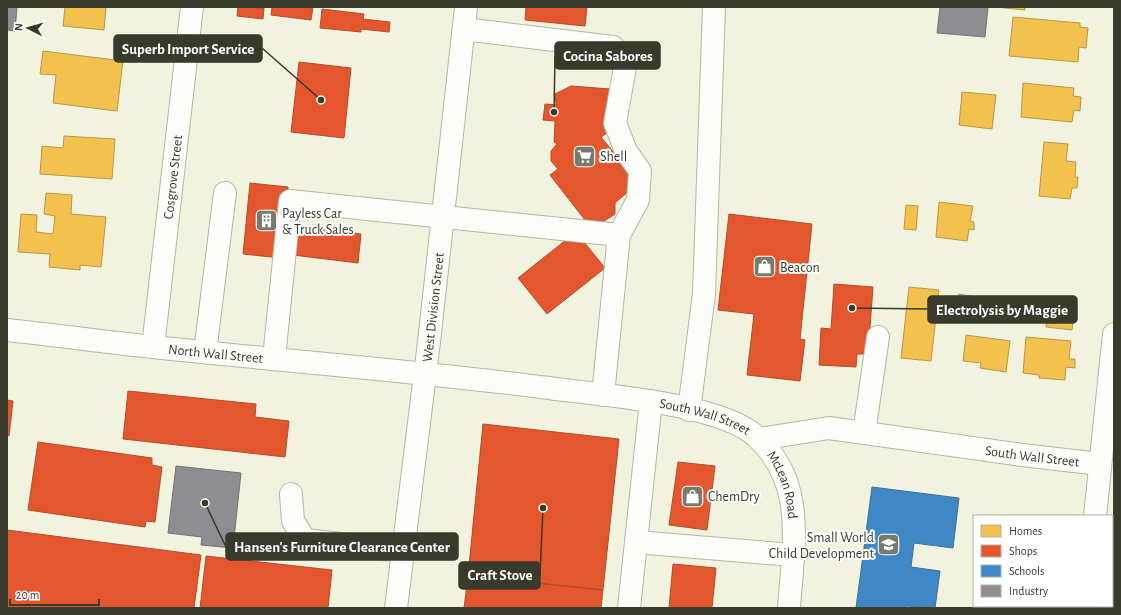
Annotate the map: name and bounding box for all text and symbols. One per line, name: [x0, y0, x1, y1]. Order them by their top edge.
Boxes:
north arrow: [8, 8, 48, 48]
text: N: [13, 23, 24, 31]
callout: Superb Import Service: [114, 35, 262, 62]
text: Superb Import Service: [122, 42, 254, 57]
callout: Cocina Sabores: [555, 42, 660, 69]
text: Cocina Sabores: [563, 49, 653, 64]
street label: Cosgrove Street: [162, 134, 185, 220]
supermarket icon: Shell: [571, 143, 597, 169]
place label: Shell: [600, 150, 627, 164]
place label: Payless Car & Truck Sales: [282, 207, 354, 237]
building icon: Payless Car & Truck Sales: [253, 208, 279, 234]
street label: West Division Street: [421, 251, 447, 363]
shop icon: Beacon: [752, 254, 778, 280]
place label: Beacon: [780, 261, 820, 275]
callout: Electrolysis by Maggie: [928, 296, 1077, 323]
text: Electrolysis by Maggie: [936, 303, 1068, 318]
street label: North Wall Street: [168, 343, 264, 366]
street label: South Wall Street: [658, 397, 753, 438]
street label: South Wall Street: [984, 444, 1081, 470]
street label: McLean Road: [764, 449, 799, 519]
shop icon: ChemDry: [679, 483, 705, 509]
place label: ChemDry: [708, 490, 760, 504]
legend: [973, 515, 1113, 607]
text: Homes: [1009, 525, 1042, 537]
place label: Small World Child Development: [769, 531, 875, 561]
school or university icon: Small World Child Development: [876, 532, 902, 558]
callout: Hansen's Furniture Clearance Center: [226, 533, 458, 560]
text: Hansen's Furniture Clearance Center: [234, 540, 451, 555]
text: Shops: [1009, 545, 1037, 557]
callout: Craft Stove: [459, 562, 540, 589]
text: Schools: [1009, 565, 1044, 577]
text: Craft Stove: [467, 568, 533, 583]
scale bar: [10, 581, 99, 607]
text: Industry: [1009, 585, 1048, 598]
text: 20 m: [16, 589, 39, 601]

